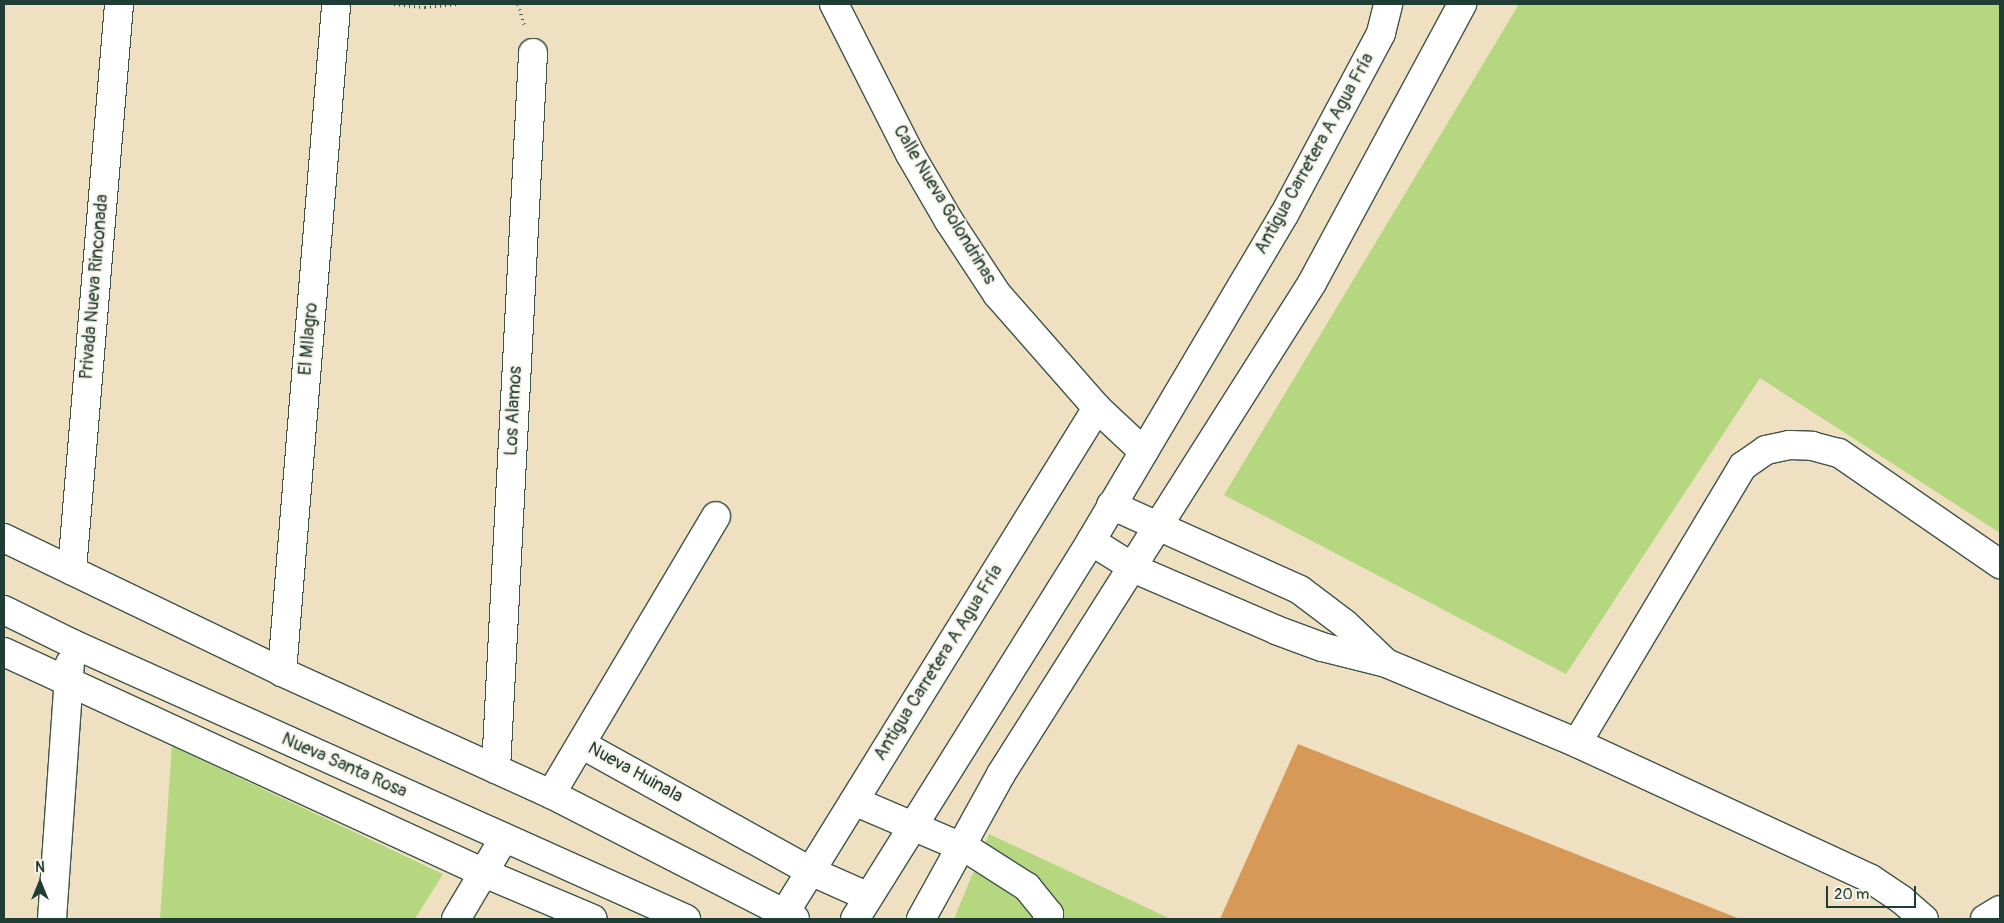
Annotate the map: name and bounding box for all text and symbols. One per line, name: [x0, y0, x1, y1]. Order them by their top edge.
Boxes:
street label: Antigua Carretera A Agua Fría: [1251, 50, 1379, 258]
street label: Calle Nueva Golondrinas: [888, 122, 1000, 288]
street label: Privada Nueva Rinconada: [76, 194, 114, 380]
street label: El MIlagro: [295, 302, 323, 376]
street label: Los Alamos: [501, 366, 527, 456]
street label: Antigua Carretera A Agua Fría: [870, 561, 1008, 765]
street label: Nueva Santa Rosa: [278, 729, 410, 803]
street label: Nueva Huinala: [584, 738, 686, 808]
north arrow: [15, 858, 65, 908]
text: N: [35, 859, 45, 876]
scale bar: [1829, 876, 1919, 908]
text: 20 m: [1834, 885, 1869, 904]

